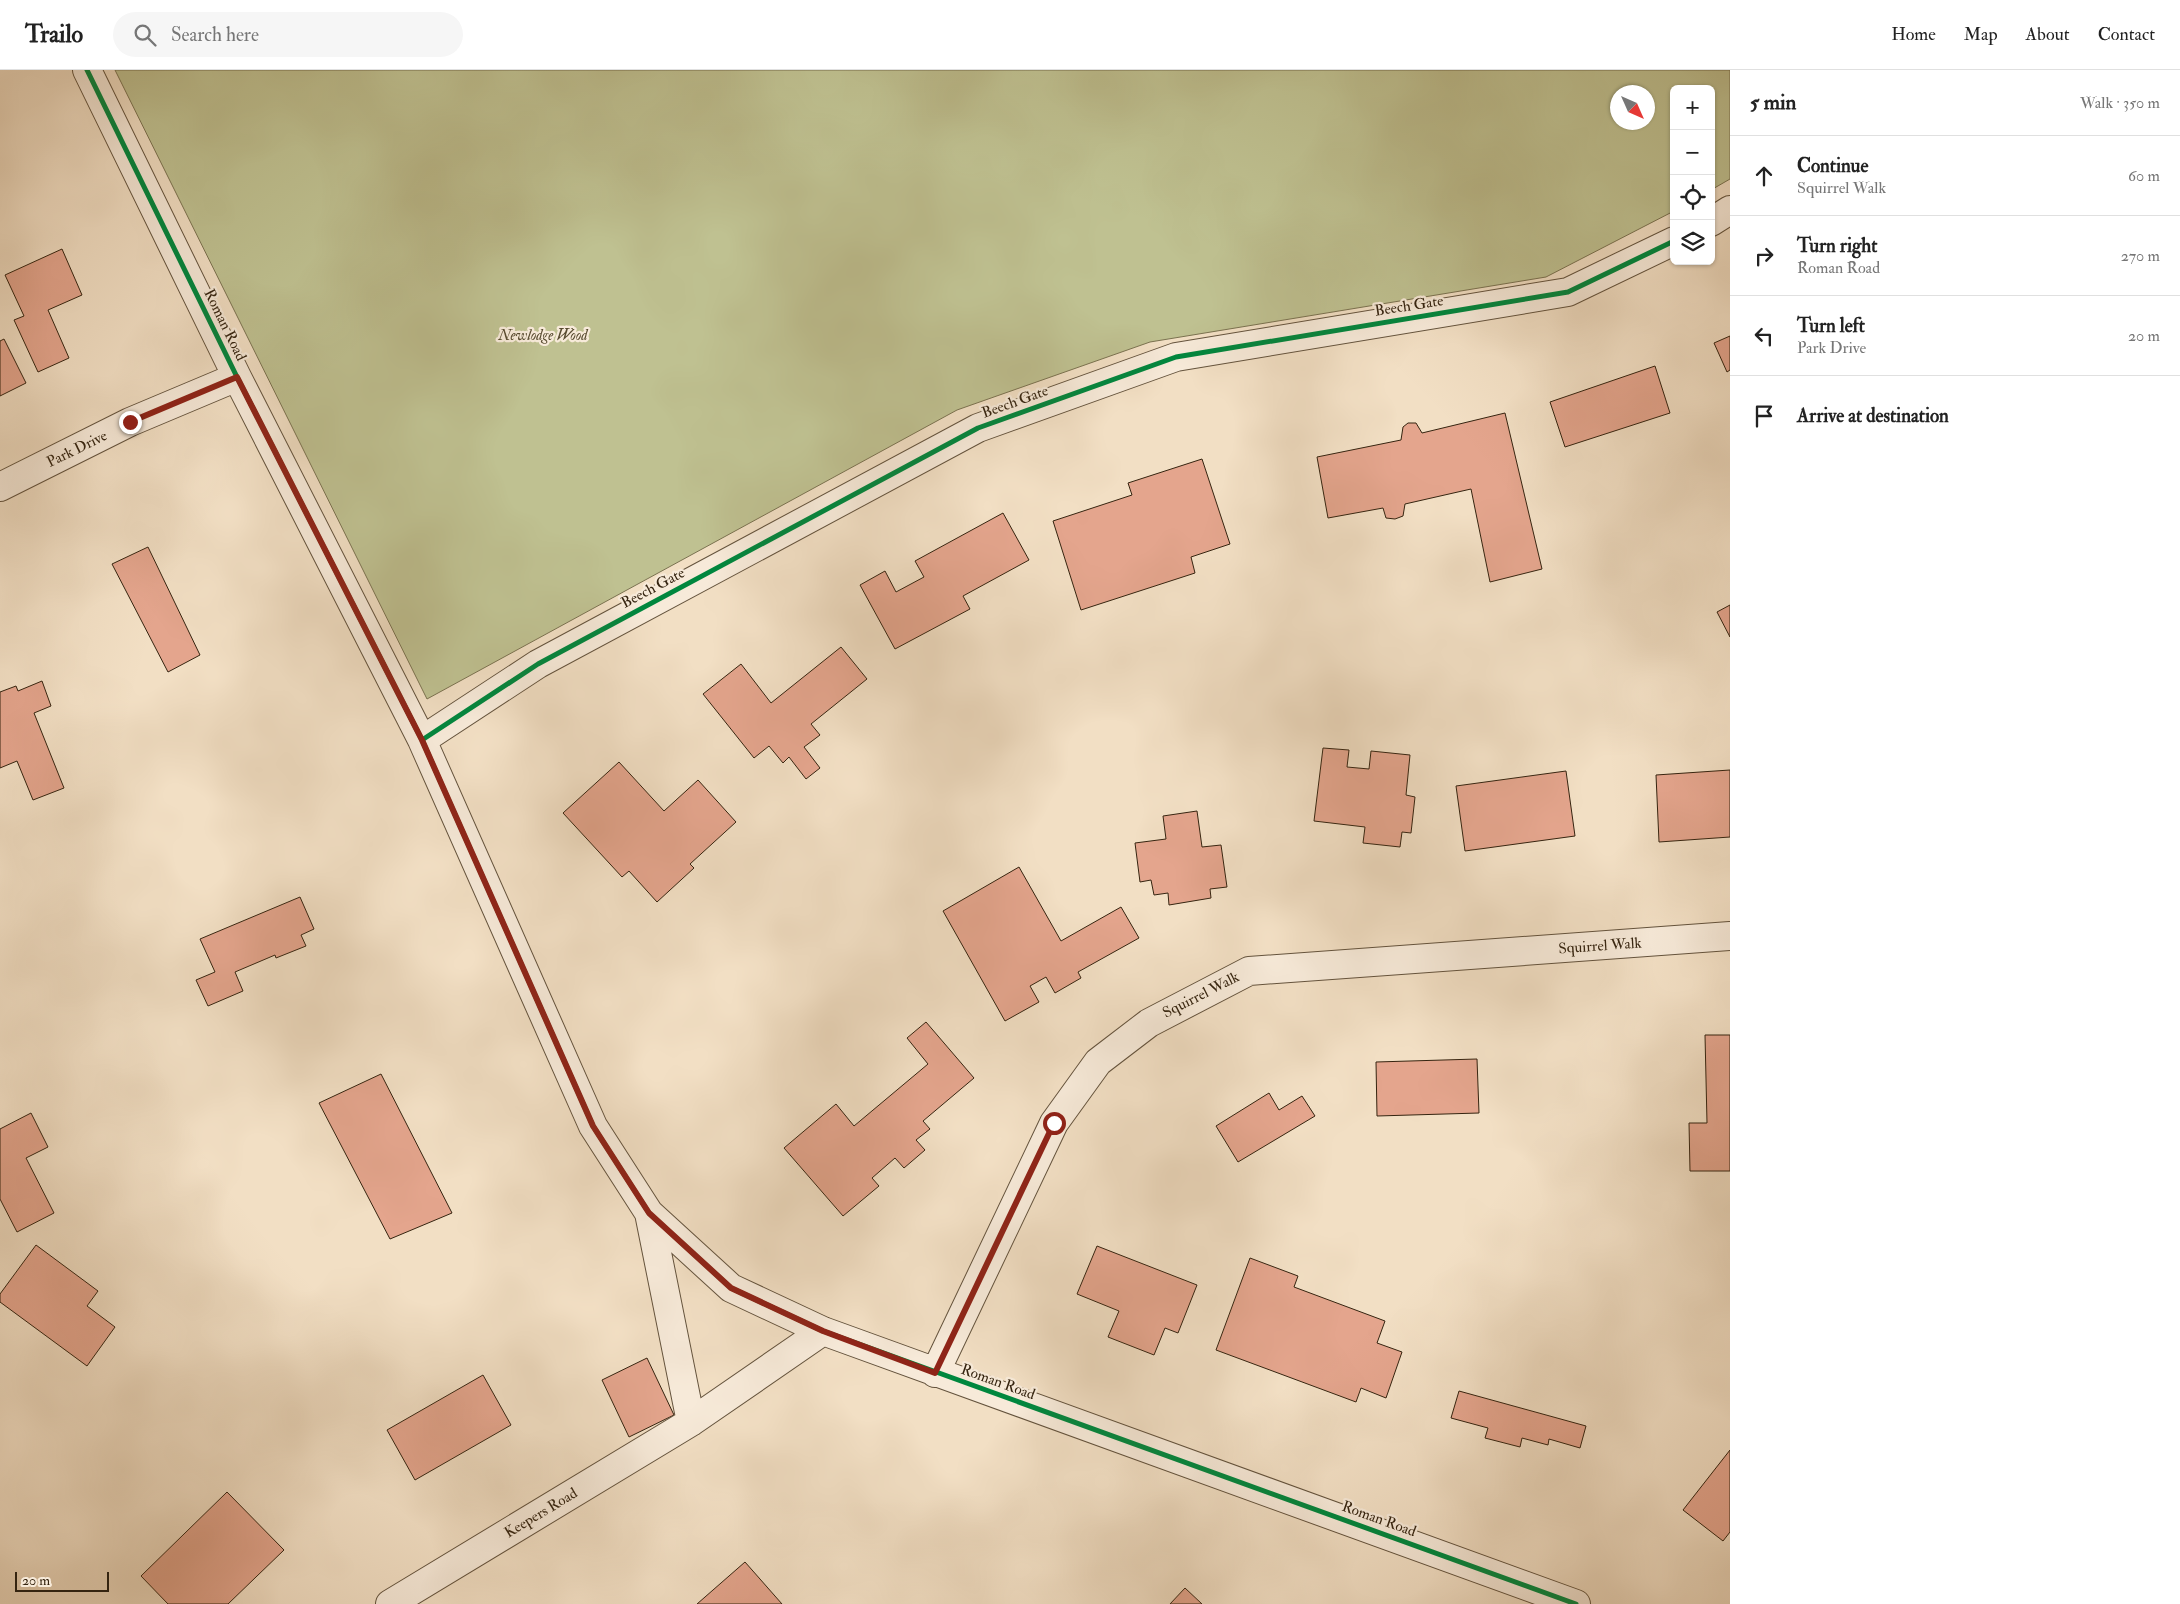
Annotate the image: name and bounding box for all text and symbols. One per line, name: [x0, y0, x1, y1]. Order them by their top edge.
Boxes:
search box: [113, 12, 463, 57]
text: Trailo: [25, 19, 83, 50]
icon: search: [131, 21, 159, 49]
text: Search here: [171, 23, 259, 47]
text: Home: [1891, 23, 1936, 46]
text: Map: [1964, 23, 1998, 46]
text: About: [2026, 23, 2070, 46]
text: Contact: [2098, 23, 2155, 46]
north arrow: [1610, 85, 1655, 130]
map controls: [1670, 85, 1715, 265]
button: +: [1670, 85, 1715, 130]
text: 5 min: [1750, 89, 1796, 116]
text: Walk · 350 m: [2080, 93, 2160, 113]
button: −: [1670, 130, 1715, 175]
text: Continue: [1797, 154, 1868, 178]
icon: ahead: [1750, 162, 1778, 190]
text: 60 m: [2128, 166, 2160, 186]
button: locate: [1670, 175, 1715, 220]
text: Squirrel Walk: [1797, 178, 1886, 198]
button: layers: [1670, 220, 1715, 265]
text: Turn right: [1797, 234, 1877, 258]
icon: right: [1750, 242, 1778, 270]
text: 270 m: [2121, 246, 2160, 266]
text: Roman Road: [1797, 258, 1880, 278]
street label: Roman Road: [199, 286, 251, 365]
street label: Beech Gate: [1373, 291, 1445, 321]
text: Turn left: [1797, 314, 1865, 338]
icon: left: [1750, 322, 1778, 350]
park label: Newlodge Wood: [497, 326, 589, 345]
text: 20 m: [2128, 326, 2160, 346]
text: Park Drive: [1797, 338, 1866, 358]
street label: Beech Gate: [979, 381, 1051, 423]
icon: arrive: [1750, 402, 1778, 430]
text: Arrive at destination: [1797, 404, 1949, 428]
route end: [119, 411, 142, 434]
street label: Park Drive: [44, 426, 110, 472]
street label: Beech Gate: [618, 563, 688, 613]
street label: Squirrel Walk: [1558, 934, 1642, 958]
street label: Squirrel Walk: [1159, 968, 1243, 1022]
route start: [1043, 1112, 1066, 1135]
street label: Roman Road: [958, 1360, 1038, 1404]
street label: Keepers Road: [501, 1483, 582, 1543]
street label: Roman Road: [1339, 1497, 1419, 1541]
scale bar: [15, 1569, 109, 1592]
text: 20 m: [22, 1572, 50, 1589]

